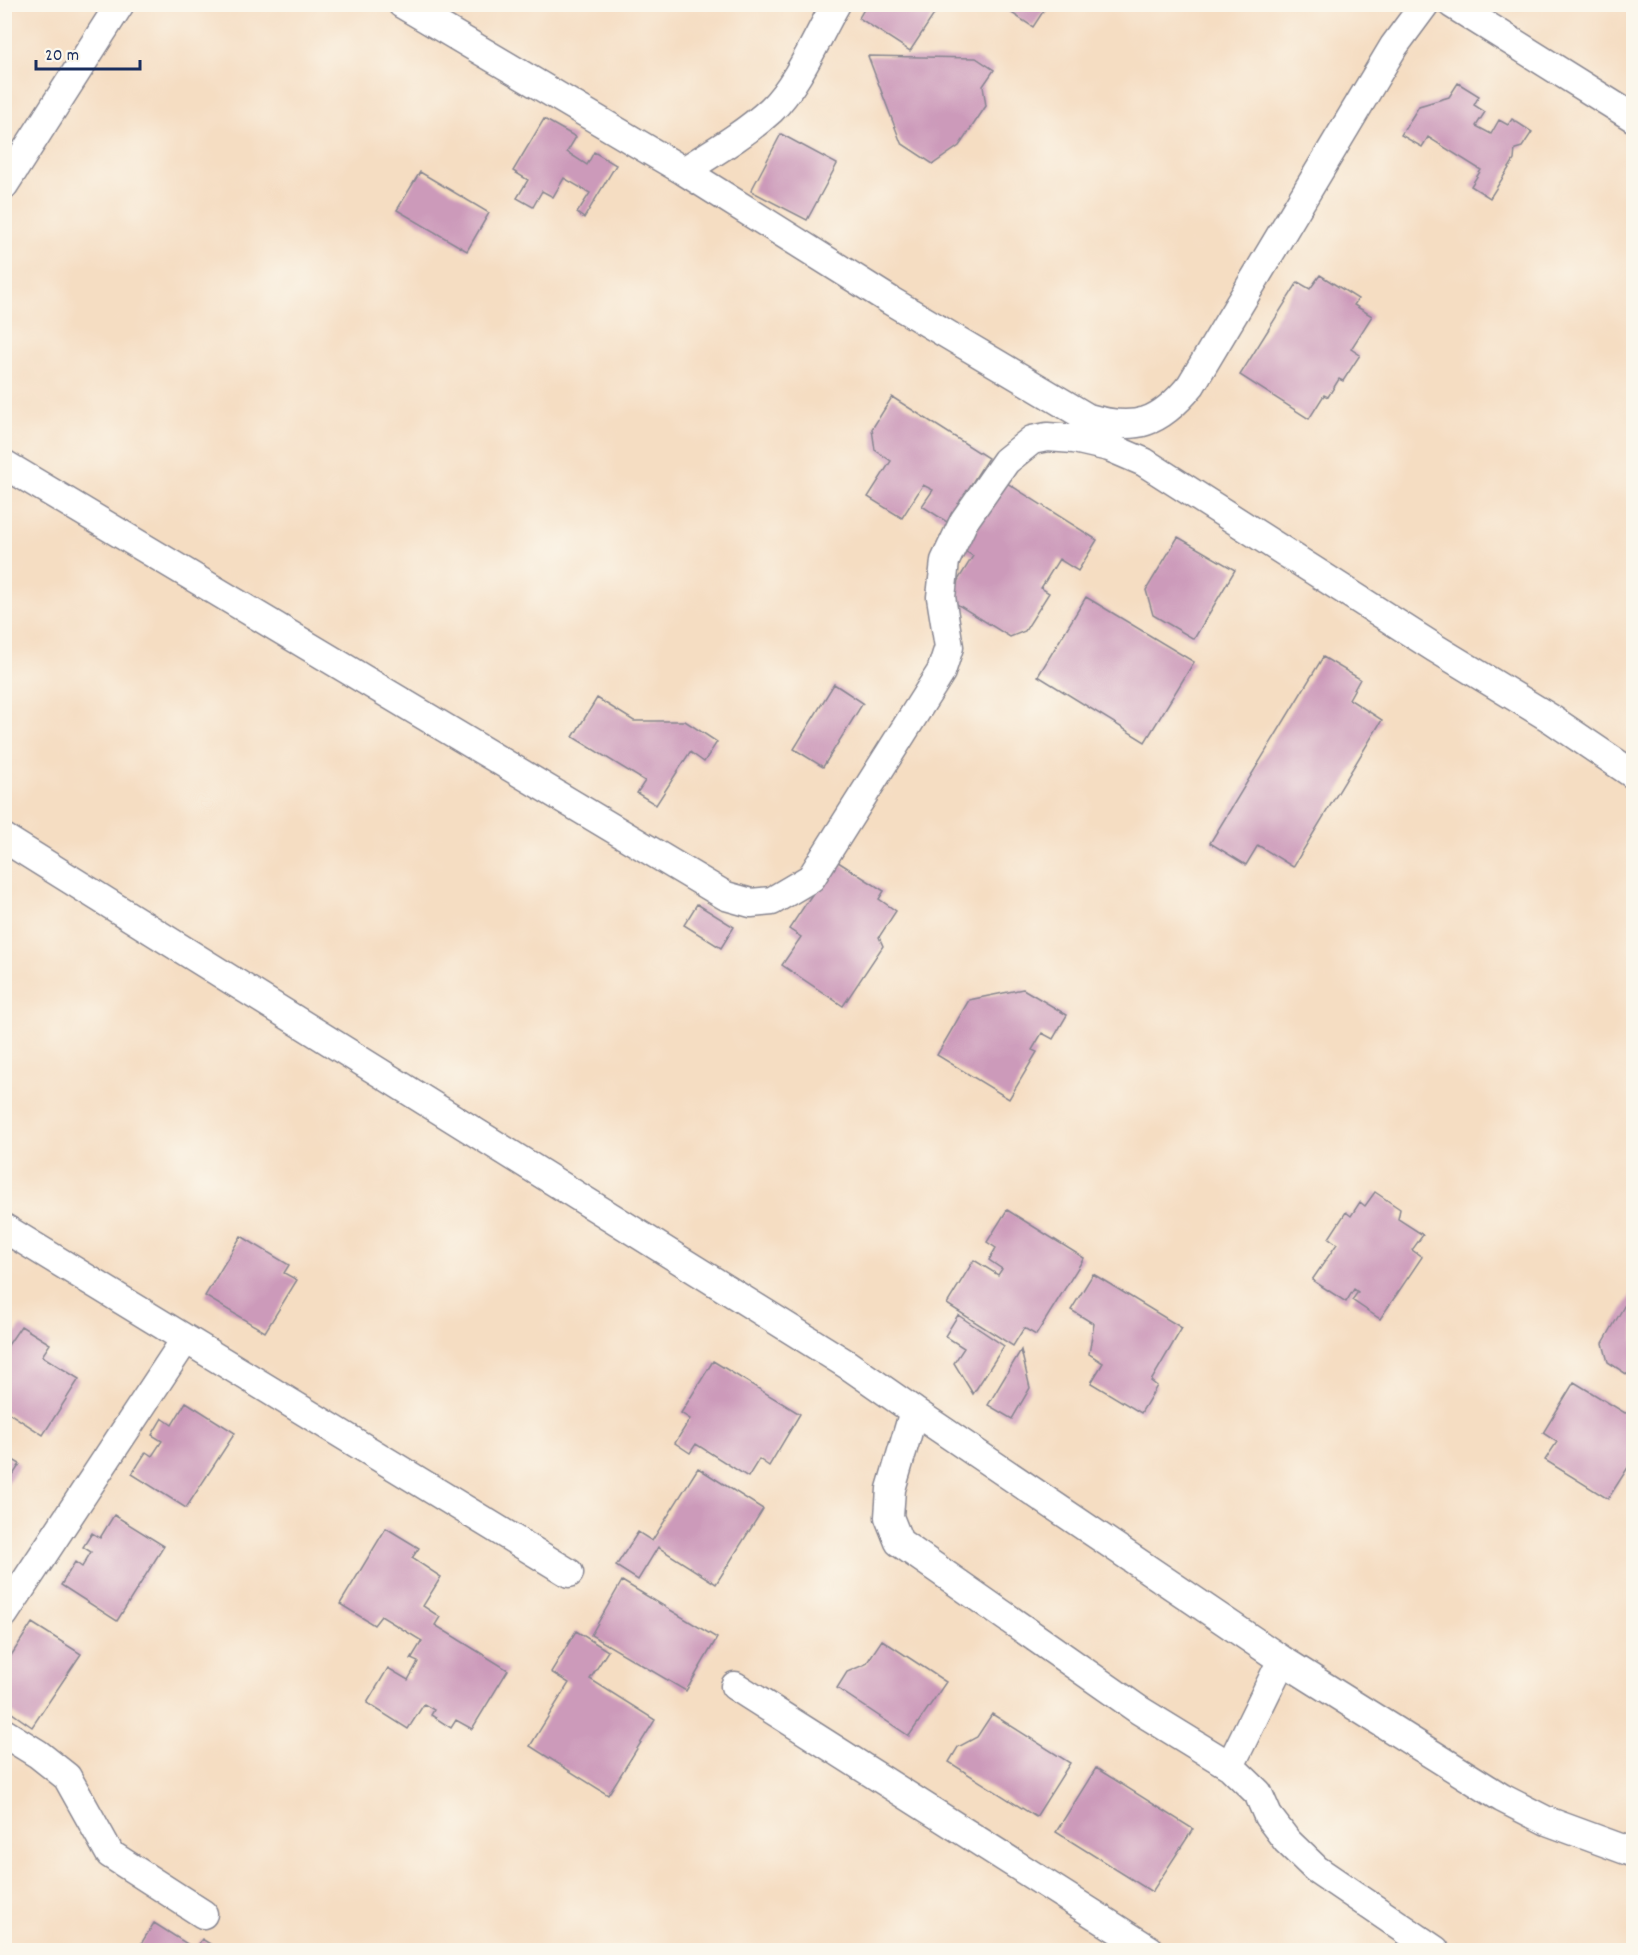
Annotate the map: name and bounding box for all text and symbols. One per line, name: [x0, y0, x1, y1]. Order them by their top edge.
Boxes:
scale bar: [36, 33, 140, 71]
text: 20 m: [45, 44, 79, 69]

